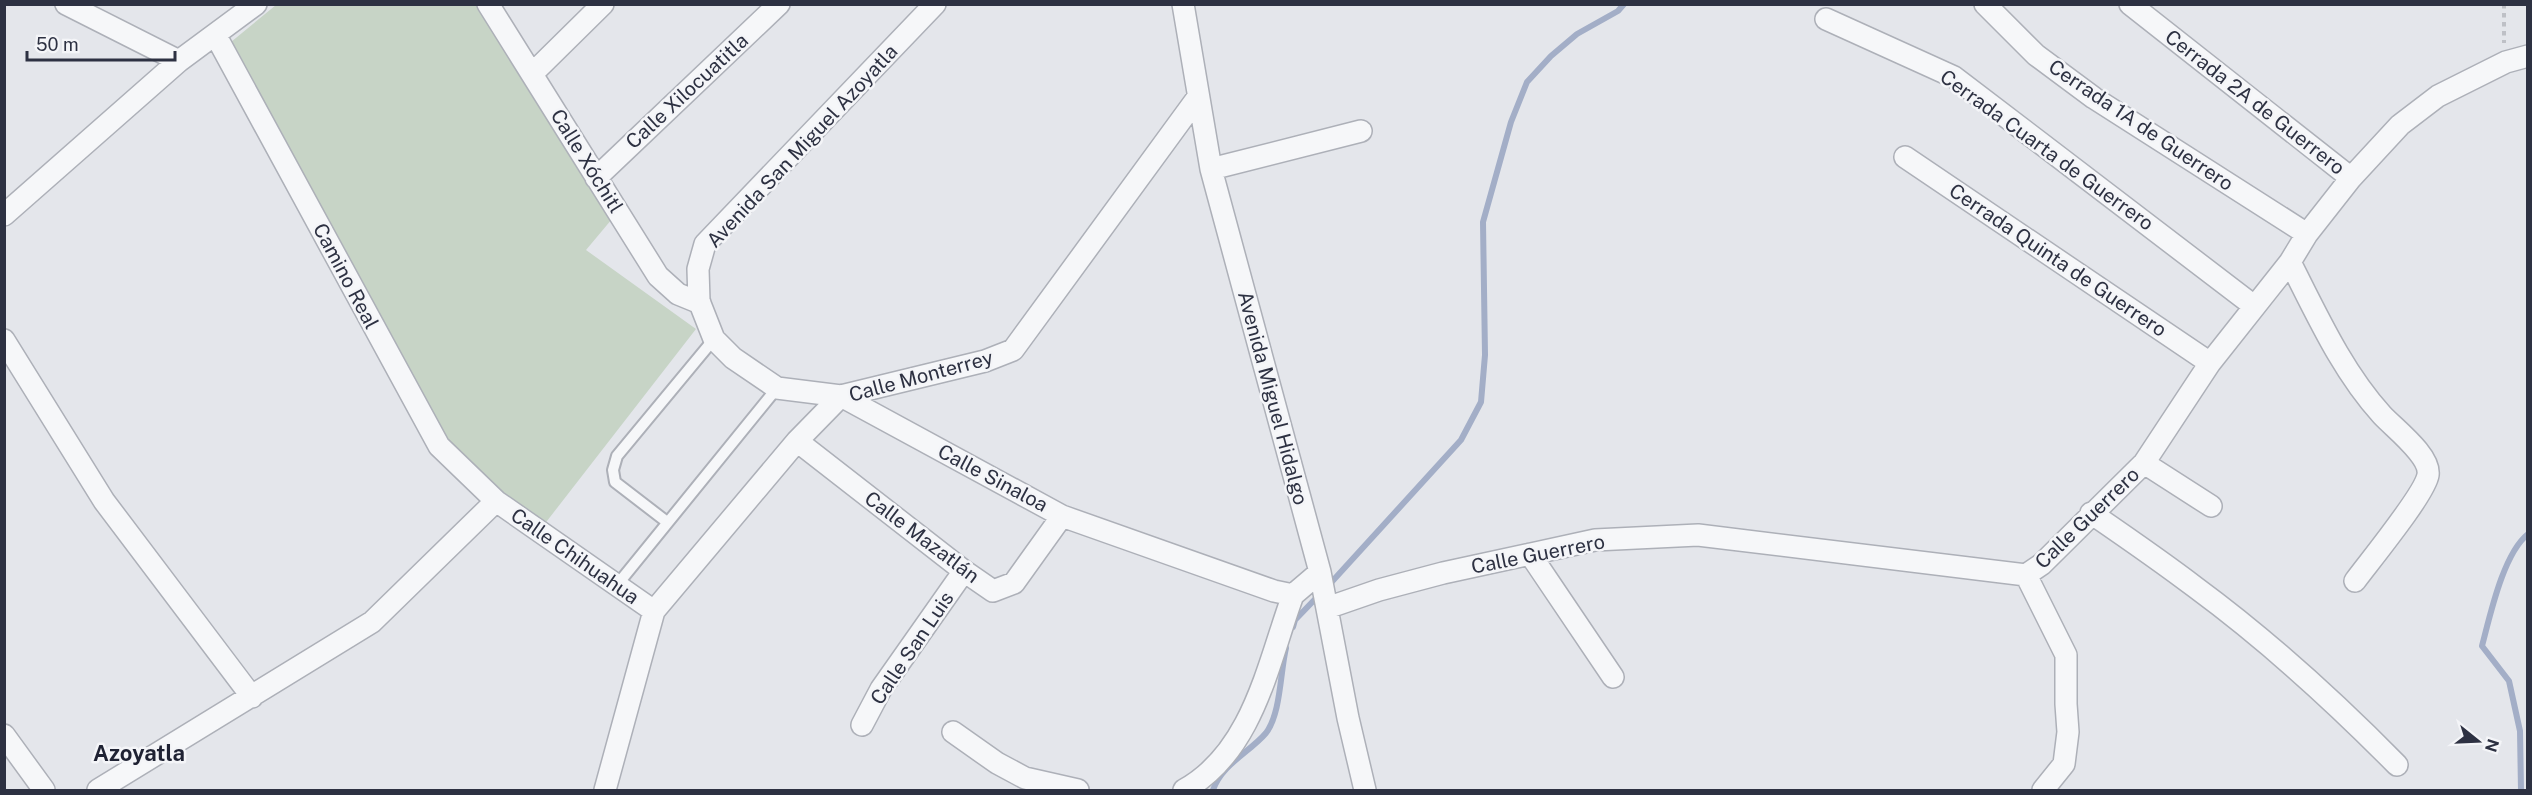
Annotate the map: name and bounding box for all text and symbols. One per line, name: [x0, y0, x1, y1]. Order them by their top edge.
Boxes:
scale bar: [27, 24, 176, 62]
street label: Cerrada 2A de Guerrero: [2160, 24, 2350, 180]
street label: Calle Xilocuatitla: [621, 28, 753, 154]
text: 50 m: [36, 34, 79, 55]
street label: Avenida San Miguel Azoyatla: [702, 40, 902, 252]
street label: Cerrada 1A de Guerrero: [2044, 54, 2238, 196]
street label: Cerrada Cuarta de Guerrero: [1936, 64, 2158, 236]
street label: Calle Xóchitl: [546, 105, 628, 217]
street label: Cerrada Quinta de Guerrero: [1945, 178, 2171, 342]
street label: Camino Real: [308, 219, 384, 333]
street label: Avenida Miguel Hidalgo: [1233, 289, 1313, 507]
street label: Calle Monterrey: [846, 345, 996, 407]
street label: Calle Sinaloa: [934, 439, 1052, 517]
street label: Calle Guerrero: [2030, 462, 2144, 574]
street label: Calle Mazatlán: [860, 486, 984, 588]
street label: Calle Chihuahua: [506, 503, 644, 609]
street label: Calle Guerrero: [1469, 529, 1607, 579]
street label: Calle San Luis: [865, 587, 959, 709]
north arrow: [2448, 711, 2508, 771]
text: N: [2481, 737, 2503, 754]
district label: Azoyatla: [93, 740, 185, 766]

